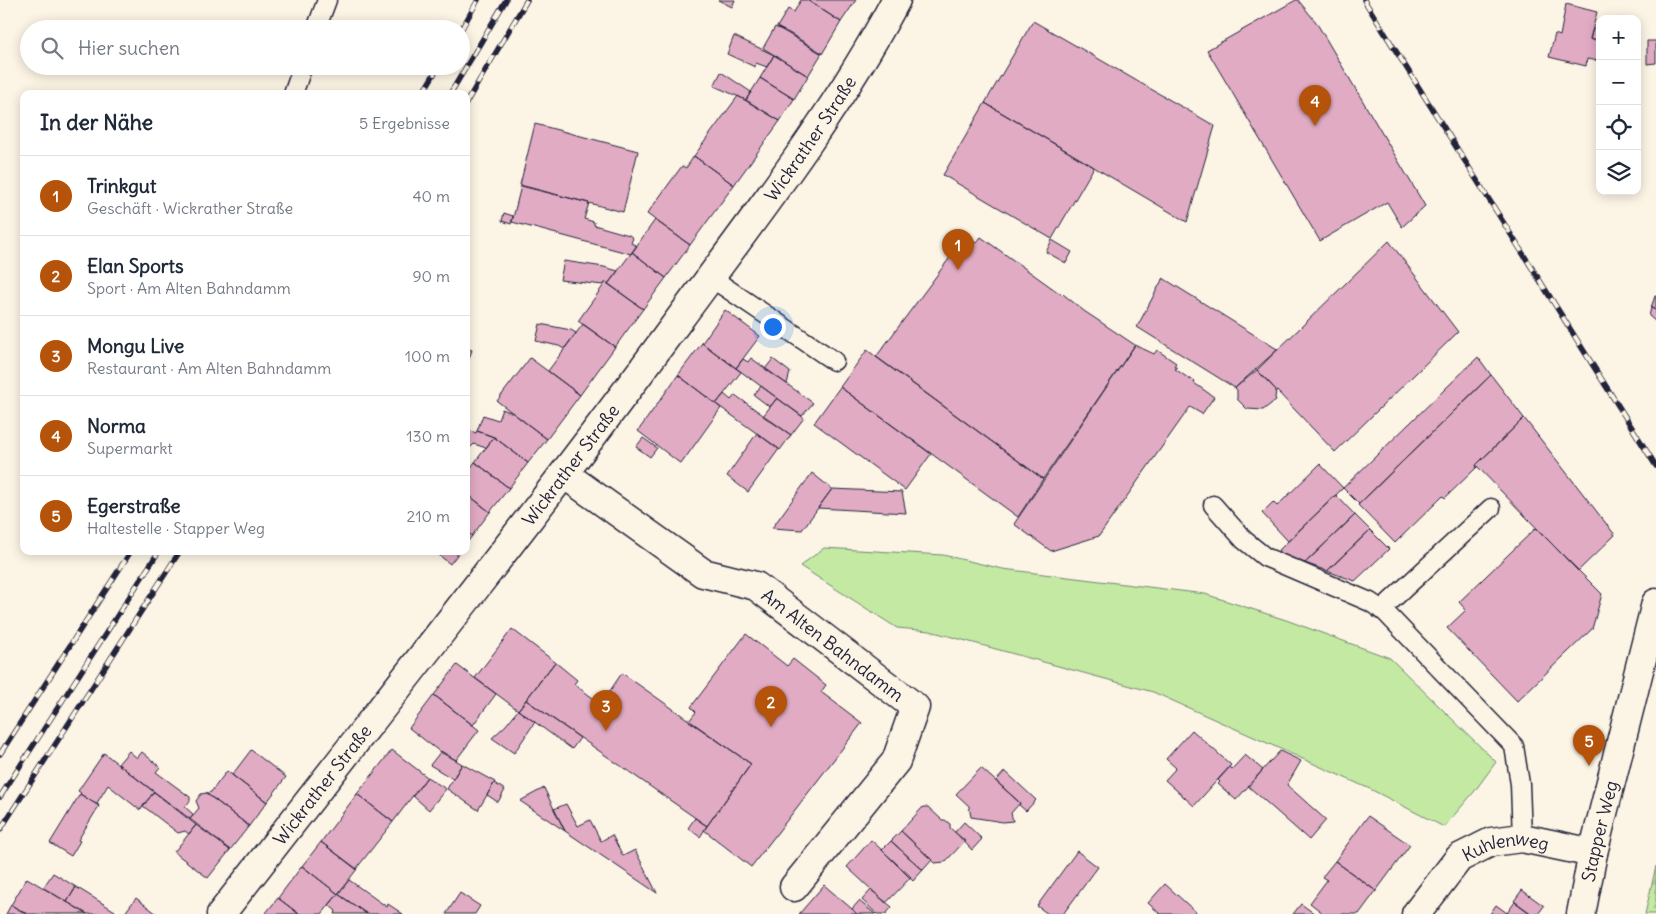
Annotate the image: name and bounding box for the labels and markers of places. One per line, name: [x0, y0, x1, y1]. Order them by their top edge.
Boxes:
pin: 4: [1299, 85, 1331, 126]
pin: 1: [942, 229, 974, 270]
pin: 2: [755, 686, 787, 727]
pin: 3: [590, 690, 622, 731]
pin: 5: [1573, 725, 1605, 766]

